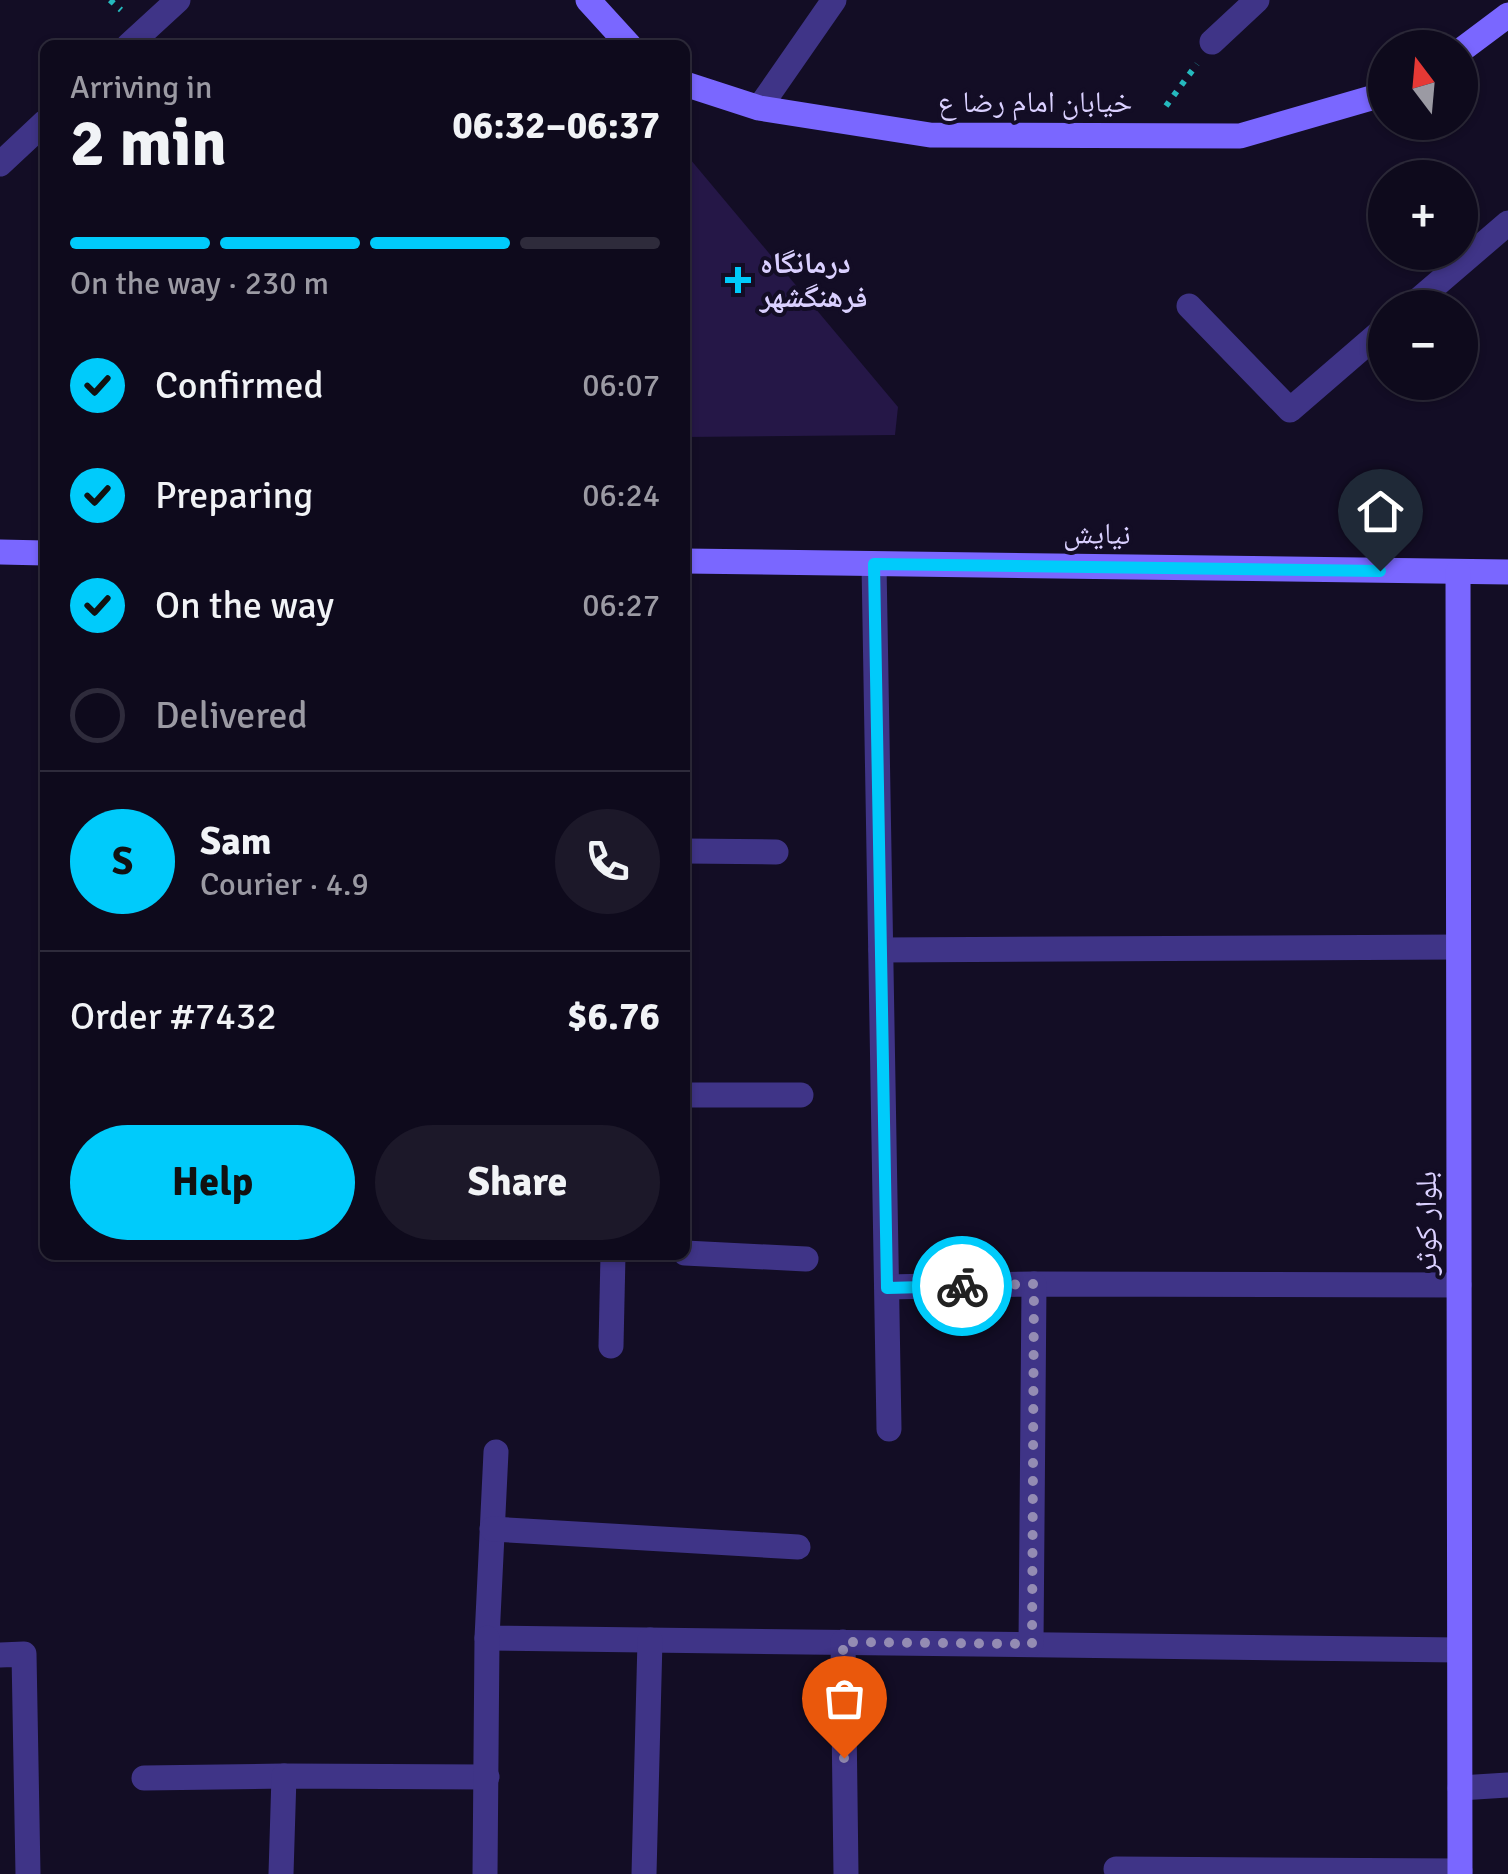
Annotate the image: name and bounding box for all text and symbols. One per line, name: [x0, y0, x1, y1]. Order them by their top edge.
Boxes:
north arrow: [1368, 30, 1478, 140]
map controls: [1368, 30, 1478, 400]
text: Arriving in: [70, 68, 212, 107]
street label: خیابان امام رضا ع: [938, 84, 1132, 121]
text: 06:32–06:37: [452, 102, 660, 149]
text: 2 min: [70, 104, 227, 184]
button: +: [1368, 160, 1478, 270]
place label: درمانگاه فرهنگشهر: [758, 245, 868, 316]
text: On the way · 230 m: [70, 264, 329, 303]
marker: درمانگاه فرهنگشهر: [725, 267, 751, 293]
button: −: [1368, 290, 1478, 400]
icon: check: [70, 358, 125, 413]
text: Confirmed: [155, 362, 324, 409]
text: 06:07: [582, 366, 660, 405]
icon: check: [70, 468, 125, 523]
pin: [1338, 469, 1423, 572]
text: Preparing: [155, 472, 313, 519]
text: 06:24: [582, 476, 660, 515]
icon: home: [1353, 484, 1408, 539]
street label: نیایش: [1063, 515, 1131, 553]
icon: check: [70, 578, 125, 633]
text: On the way: [155, 582, 334, 629]
text: 06:27: [582, 586, 660, 625]
text: Delivered: [155, 692, 308, 739]
button: phone: [555, 809, 660, 914]
text: Sam: [200, 818, 271, 865]
text: S: [112, 838, 133, 885]
text: Courier · 4.9: [200, 865, 369, 904]
text: Order #7432: [70, 993, 277, 1040]
text: $6.76: [567, 993, 660, 1040]
button: Help: [70, 1125, 355, 1240]
button: Share: [375, 1125, 660, 1240]
street label: بلوار کوثر: [1408, 1171, 1445, 1276]
courier: [912, 1236, 1012, 1336]
icon: bike: [935, 1259, 990, 1314]
pin: [802, 1656, 887, 1759]
icon: bag: [817, 1671, 872, 1726]

